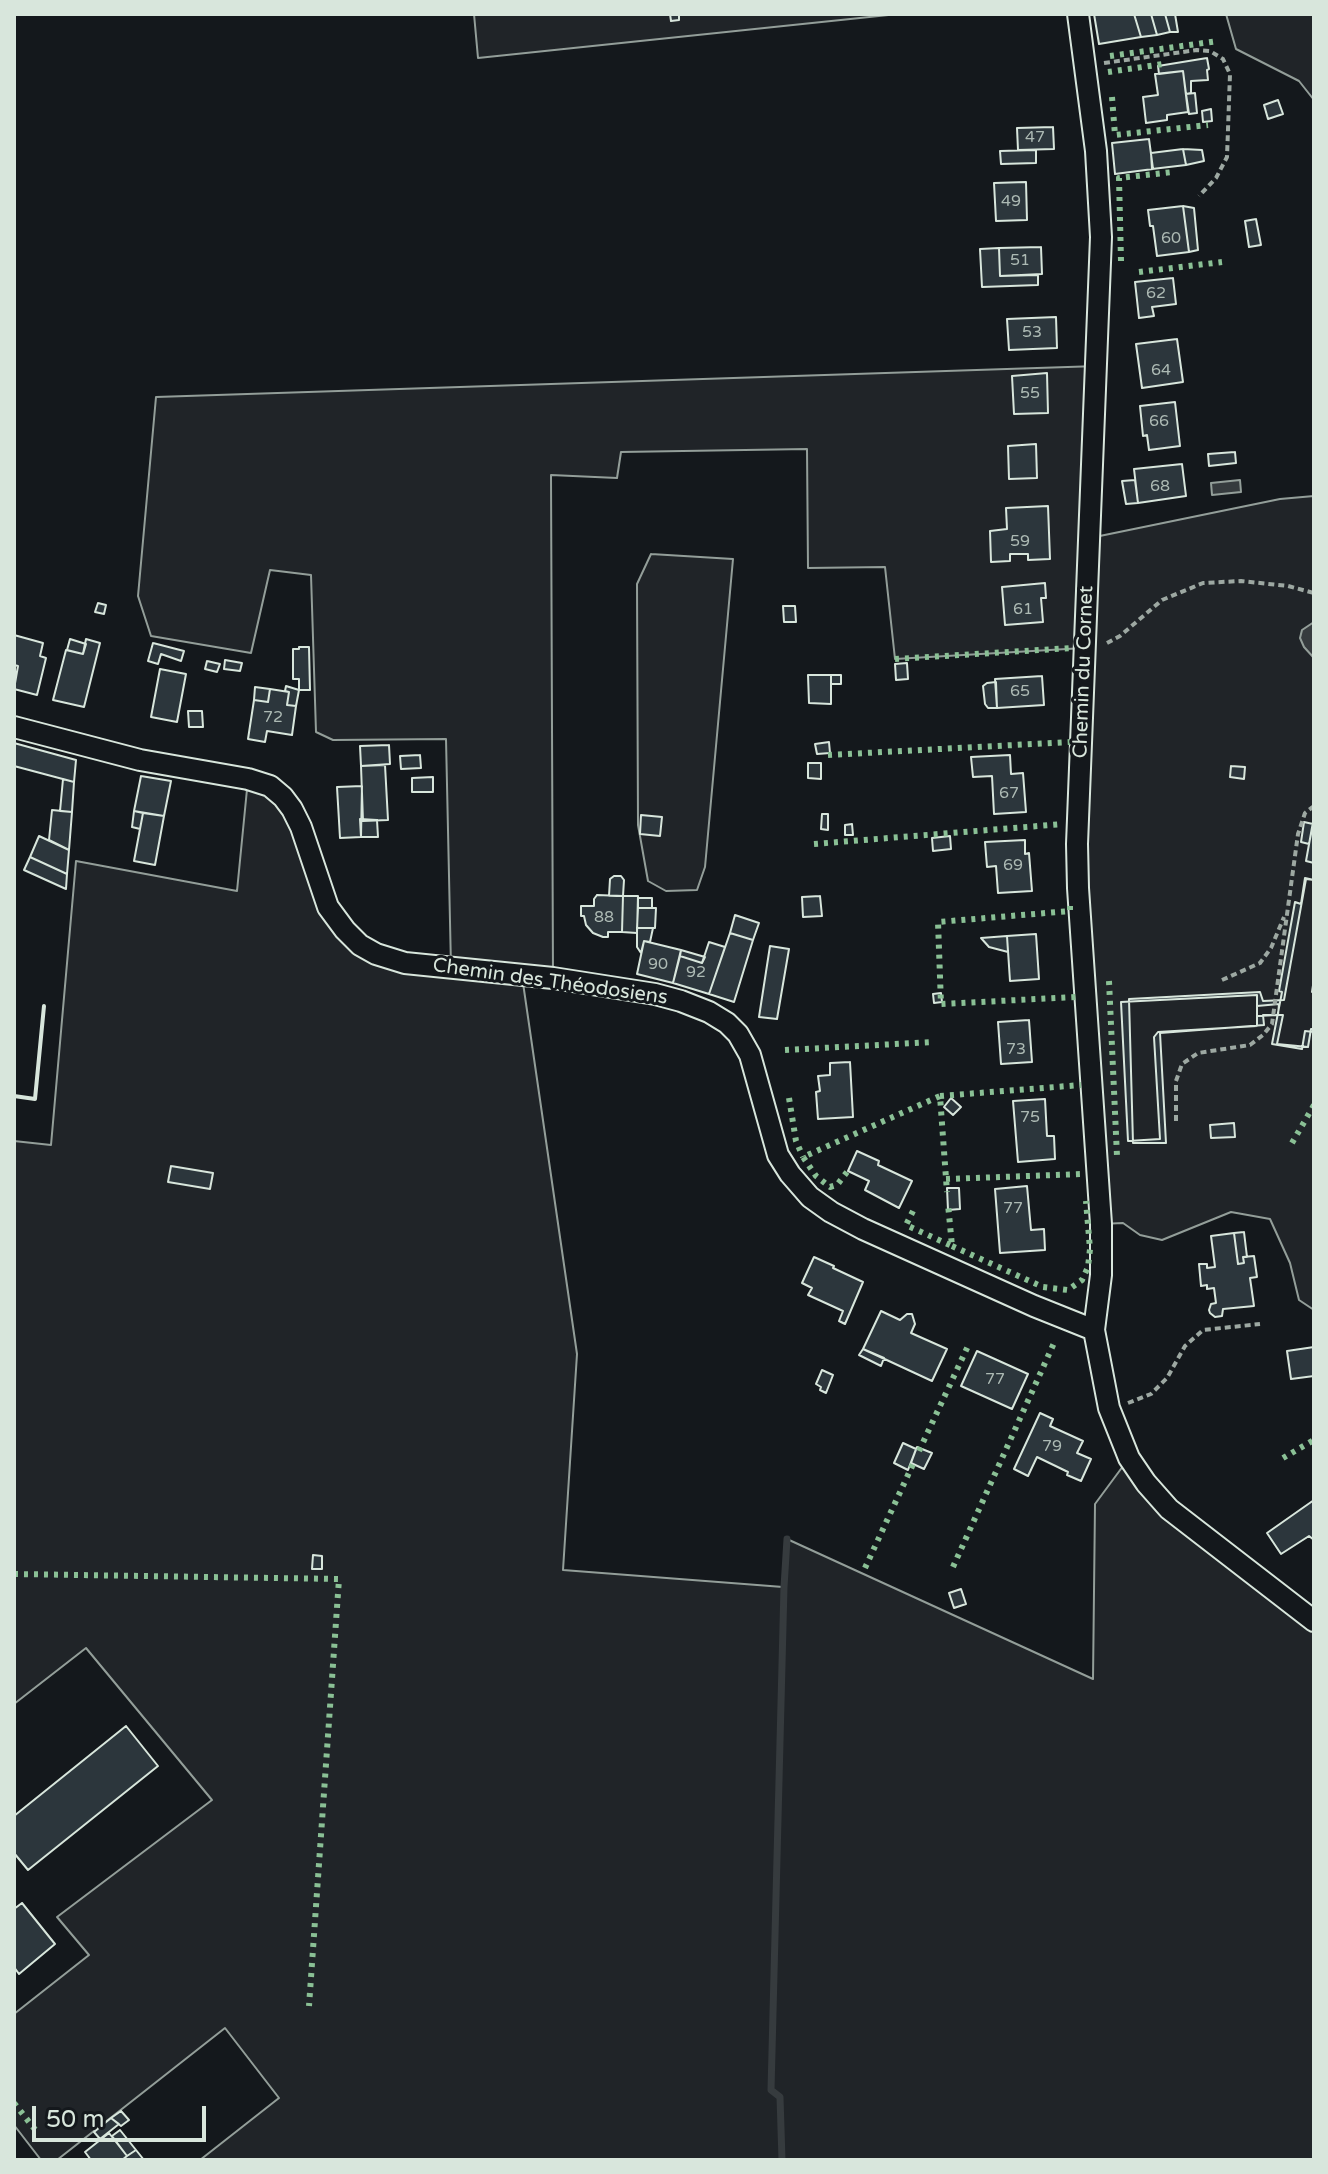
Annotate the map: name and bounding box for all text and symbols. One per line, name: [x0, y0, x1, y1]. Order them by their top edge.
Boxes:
house number: 47: [1025, 128, 1045, 148]
house number: 49: [1001, 192, 1021, 212]
house number: 60: [1161, 229, 1181, 249]
house number: 51: [1010, 251, 1030, 271]
house number: 62: [1146, 284, 1166, 304]
house number: 53: [1022, 323, 1042, 343]
house number: 64: [1151, 361, 1171, 381]
house number: 55: [1020, 384, 1040, 404]
house number: 66: [1149, 412, 1169, 432]
house number: 68: [1150, 477, 1170, 497]
house number: 59: [1010, 532, 1030, 552]
street label: Chemin du Cornet: [1069, 585, 1099, 759]
house number: 61: [1013, 600, 1033, 620]
house number: 65: [1010, 682, 1030, 702]
house number: 72: [263, 708, 283, 728]
house number: 67: [999, 784, 1019, 804]
house number: 69: [1003, 856, 1023, 876]
house number: 88: [594, 908, 614, 928]
street label: Chemin des Théodosiens: [431, 954, 669, 1010]
house number: 90: [648, 955, 668, 975]
house number: 92: [686, 963, 706, 983]
house number: 73: [1006, 1040, 1026, 1060]
house number: 75: [1020, 1108, 1040, 1128]
house number: 77: [1003, 1199, 1023, 1219]
house number: 77: [985, 1370, 1005, 1390]
house number: 79: [1042, 1437, 1062, 1457]
scale bar: [36, 2090, 210, 2140]
text: 50 m: [46, 2105, 104, 2134]

